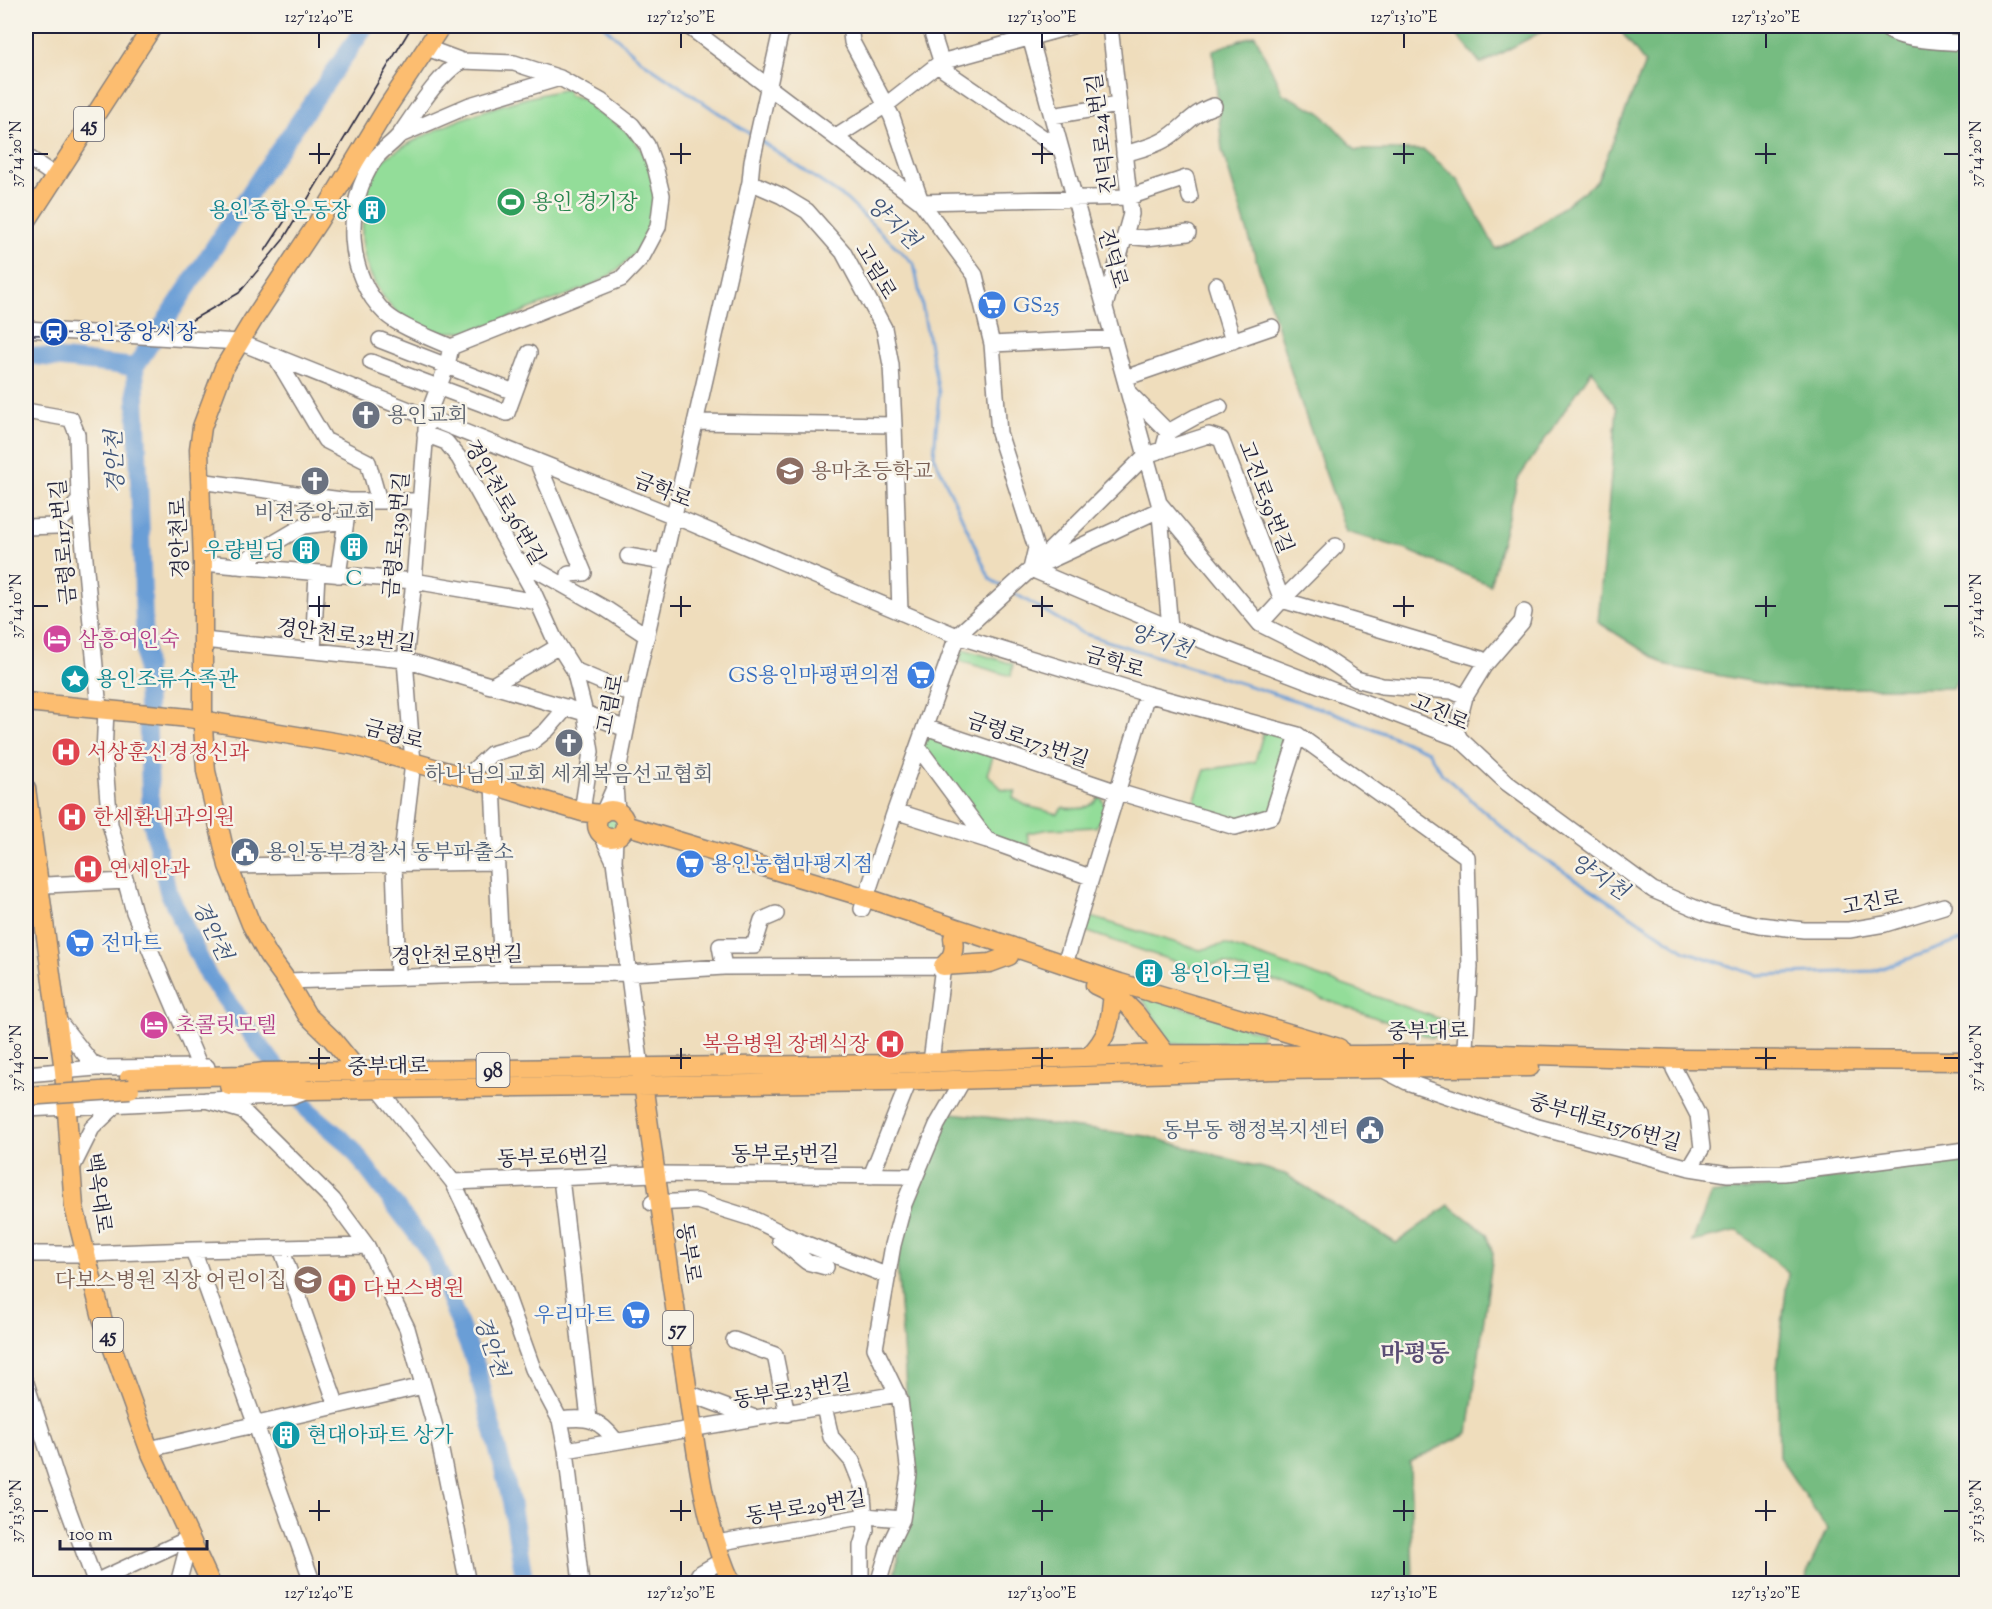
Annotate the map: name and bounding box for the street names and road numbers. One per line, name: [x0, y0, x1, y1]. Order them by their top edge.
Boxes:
street label: 진덕로24번길: [1081, 71, 1125, 196]
road number: 45: [74, 107, 104, 141]
street label: 진덕로: [1088, 225, 1134, 292]
street label: 고림로: [846, 238, 902, 306]
street label: 경안천로36번길: [455, 435, 551, 571]
street label: 고진로59번길: [1229, 437, 1299, 559]
street label: 금학로: [628, 467, 696, 517]
street label: 금령로139번길: [378, 471, 418, 600]
street label: 금령로117번길: [45, 478, 85, 606]
street label: 경안천로: [165, 497, 197, 579]
street label: 경안천로32번길: [274, 614, 417, 660]
street label: 금학로: [1081, 641, 1148, 687]
street label: 고림로: [591, 672, 633, 737]
street label: 고진로: [1405, 688, 1473, 740]
street label: 금령로173번길: [962, 707, 1093, 777]
street label: 금령로: [360, 714, 427, 758]
street label: 고진로: [1840, 884, 1905, 924]
street label: 경안천로8번길: [391, 941, 523, 973]
street label: 중부대로: [1387, 1017, 1469, 1049]
street label: 중부대로: [347, 1052, 429, 1084]
road number: 98: [476, 1053, 510, 1087]
street label: 중부대로1576번길: [1525, 1088, 1684, 1160]
street label: 동부로5번길: [731, 1141, 839, 1171]
street label: 동부로6번길: [497, 1142, 609, 1176]
street label: 백옥대로: [77, 1151, 118, 1236]
street label: 동부로: [667, 1221, 707, 1286]
road number: 57: [663, 1311, 693, 1345]
road number: 45: [93, 1318, 123, 1352]
street label: 동부로23번길: [731, 1369, 854, 1417]
street label: 동부로29번길: [744, 1485, 869, 1533]

